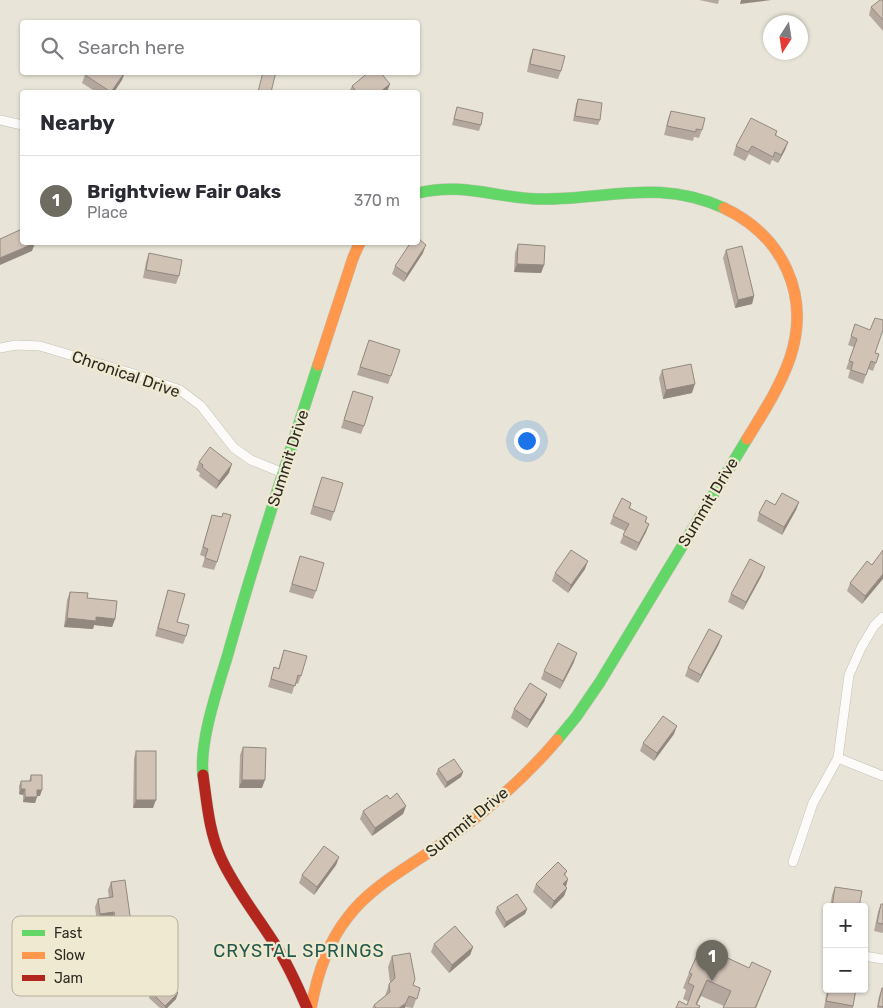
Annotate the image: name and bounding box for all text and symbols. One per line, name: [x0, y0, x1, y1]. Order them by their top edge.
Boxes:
north arrow: [763, 15, 808, 60]
search box: [20, 20, 420, 75]
icon: search: [38, 34, 66, 62]
text: Search here: [78, 36, 185, 59]
text: Nearby: [40, 110, 115, 135]
text: Brightview Fair Oaks: [87, 180, 281, 203]
text: 1: [52, 191, 60, 210]
text: 370 m: [354, 191, 400, 210]
text: Place: [87, 203, 128, 222]
street label: Chronical Drive: [69, 347, 183, 401]
street label: Summit Drive: [263, 407, 313, 509]
your location: [514, 428, 540, 454]
street label: Summit Drive: [674, 454, 742, 550]
street label: Summit Drive: [422, 783, 512, 861]
map controls: [823, 903, 868, 993]
button: +: [823, 903, 868, 948]
legend: [12, 916, 178, 996]
text: Fast: [54, 925, 83, 942]
district label: CRYSTAL SPRINGS: [213, 940, 385, 962]
pin: 1: [696, 940, 728, 981]
text: Slow: [54, 947, 85, 964]
button: −: [823, 948, 868, 993]
text: Jam: [54, 970, 83, 987]

